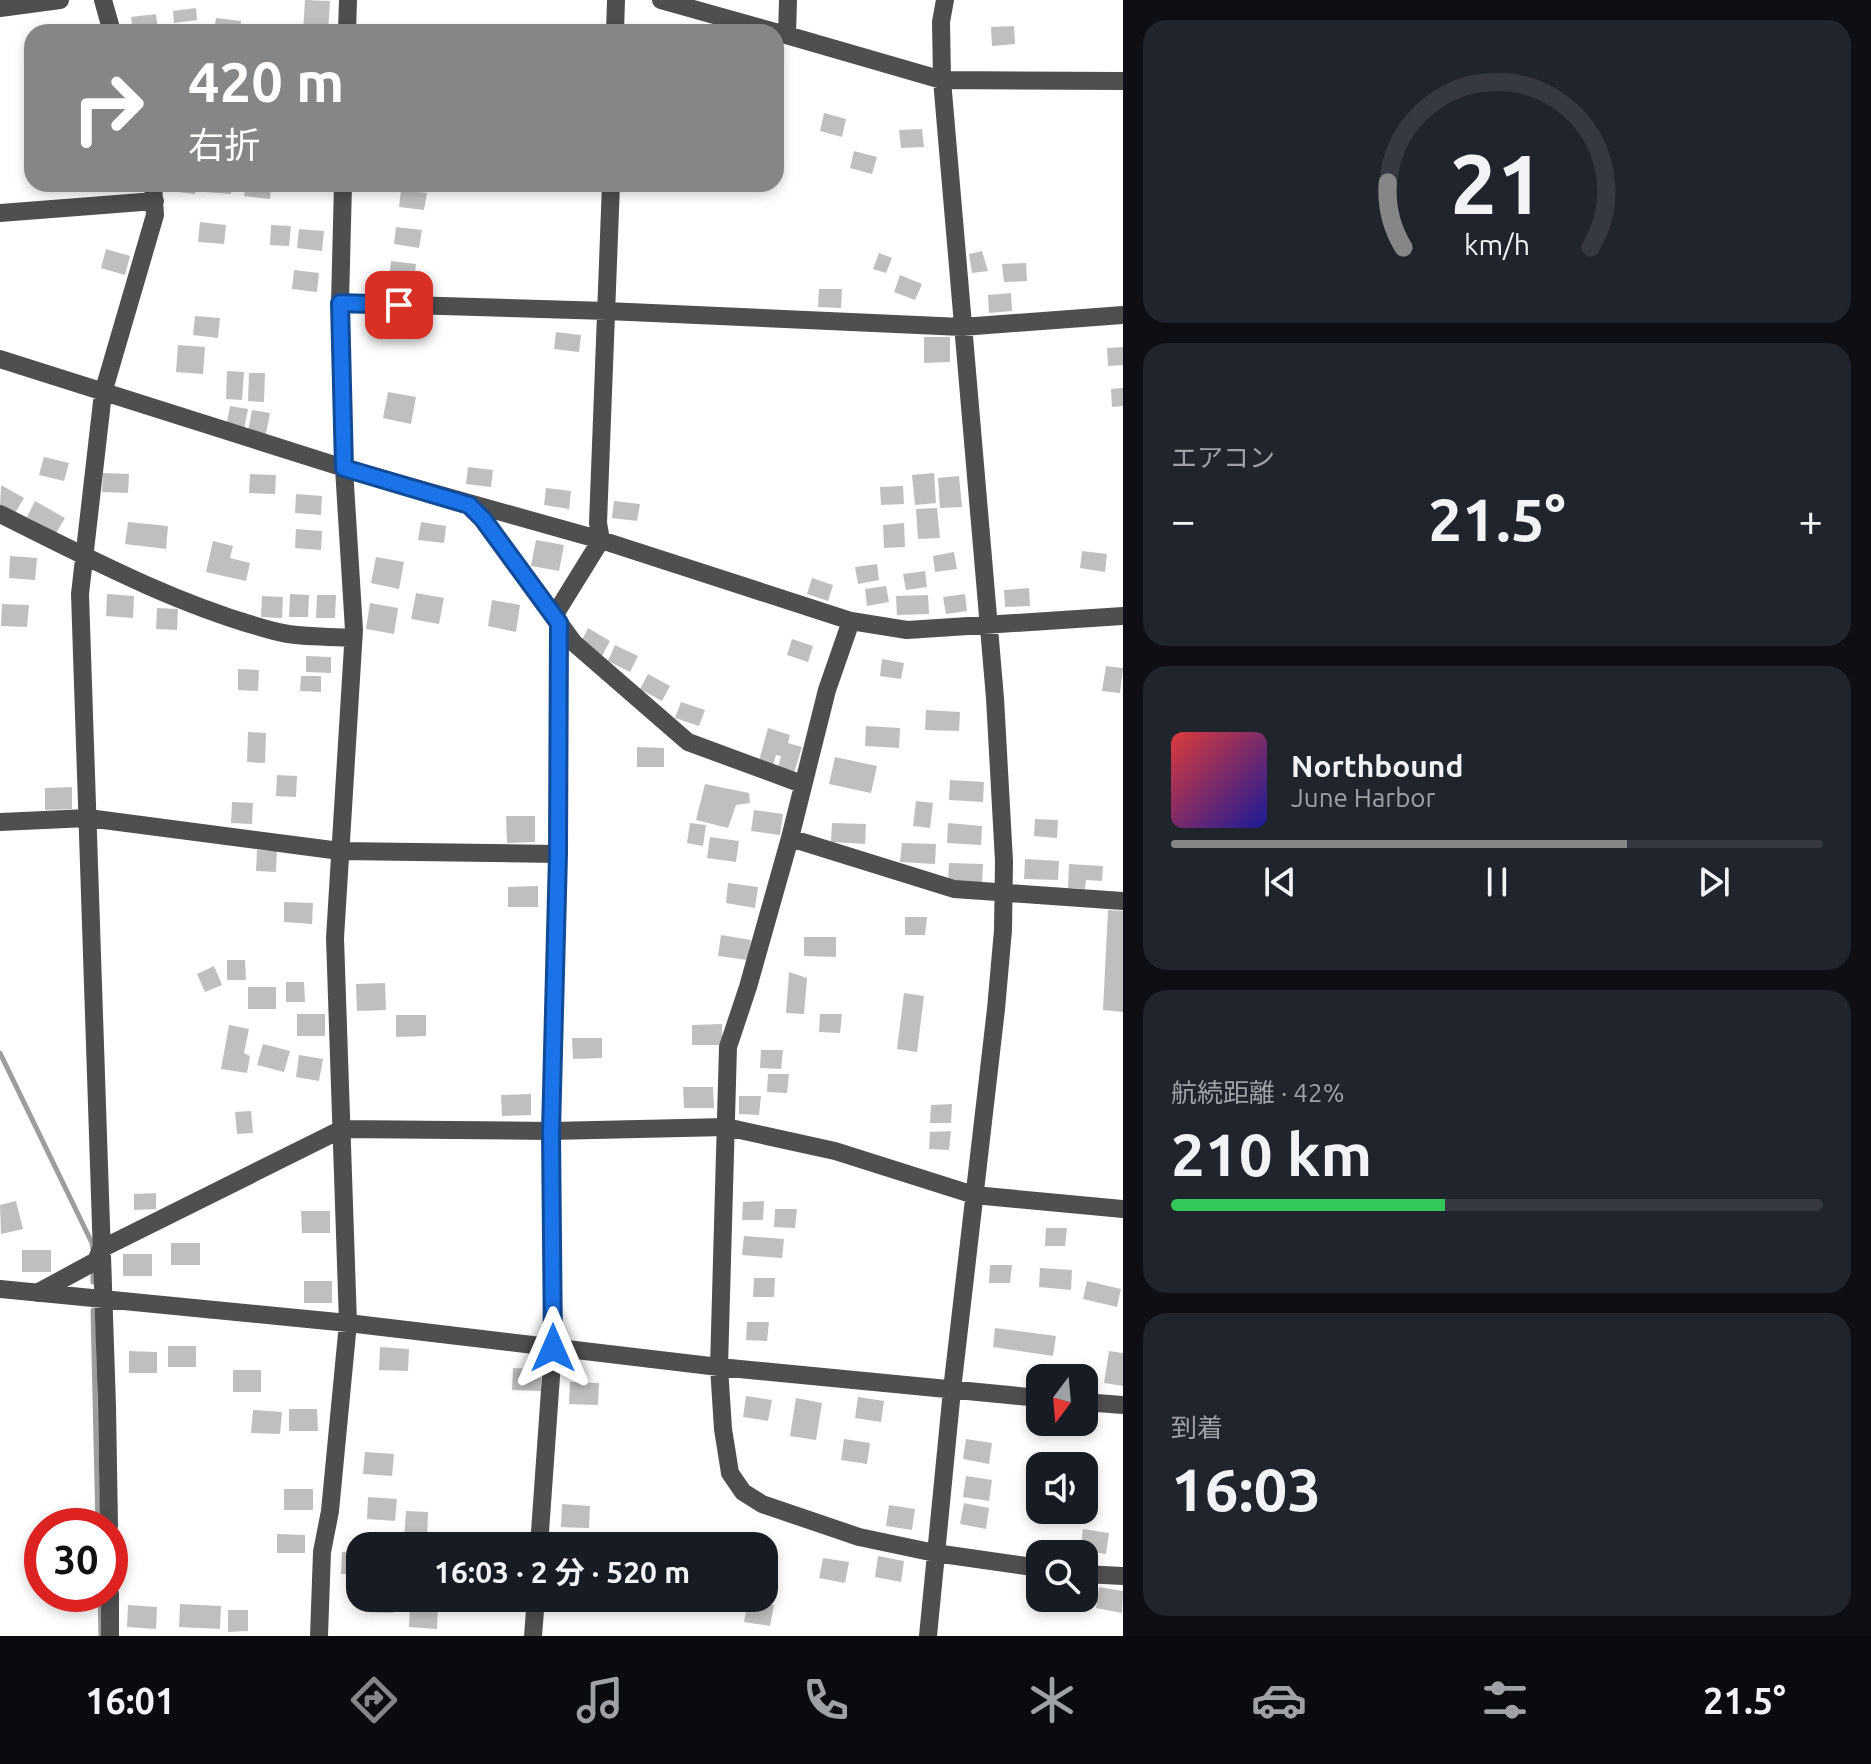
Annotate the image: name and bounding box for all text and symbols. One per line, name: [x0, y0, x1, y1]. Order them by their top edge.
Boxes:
text: 420 m: [188, 50, 344, 113]
icon: right: [56, 56, 160, 160]
text: 右折: [188, 124, 260, 165]
text: 21: [1450, 135, 1544, 229]
text: km/h: [1464, 228, 1530, 260]
pin: [365, 271, 433, 339]
icon: arrive: [377, 283, 421, 327]
text: エアコン: [1171, 443, 1275, 472]
text: 21.5°: [1428, 485, 1566, 552]
text: −: [1171, 495, 1196, 544]
text: +: [1798, 495, 1823, 544]
text: Northbound: [1291, 749, 1463, 783]
text: June Harbor: [1291, 783, 1435, 812]
icon: previous: [1258, 860, 1302, 904]
icon: pause: [1475, 860, 1519, 904]
icon: next: [1692, 860, 1736, 904]
text: 航続距離 · 42%: [1171, 1078, 1345, 1107]
text: 210 km: [1171, 1120, 1372, 1187]
position arrow: [511, 1306, 595, 1390]
north arrow: [1026, 1364, 1098, 1436]
map controls: [1026, 1364, 1098, 1612]
text: 到着: [1171, 1413, 1223, 1442]
button: sound: [1026, 1452, 1098, 1524]
text: 16:03: [1171, 1455, 1321, 1522]
speed limit sign: 30: [24, 1508, 128, 1612]
button: search: [1026, 1540, 1098, 1612]
text: 16:03 · 2 分 · 520 m: [434, 1555, 690, 1589]
icon: directions: [346, 1672, 402, 1728]
icon: music: [572, 1672, 628, 1728]
icon: phone: [798, 1672, 854, 1728]
icon: climate: [1024, 1672, 1080, 1728]
icon: car: [1251, 1672, 1307, 1728]
icon: filters: [1477, 1672, 1533, 1728]
text: 16:01: [85, 1680, 175, 1721]
text: 21.5°: [1703, 1680, 1786, 1721]

